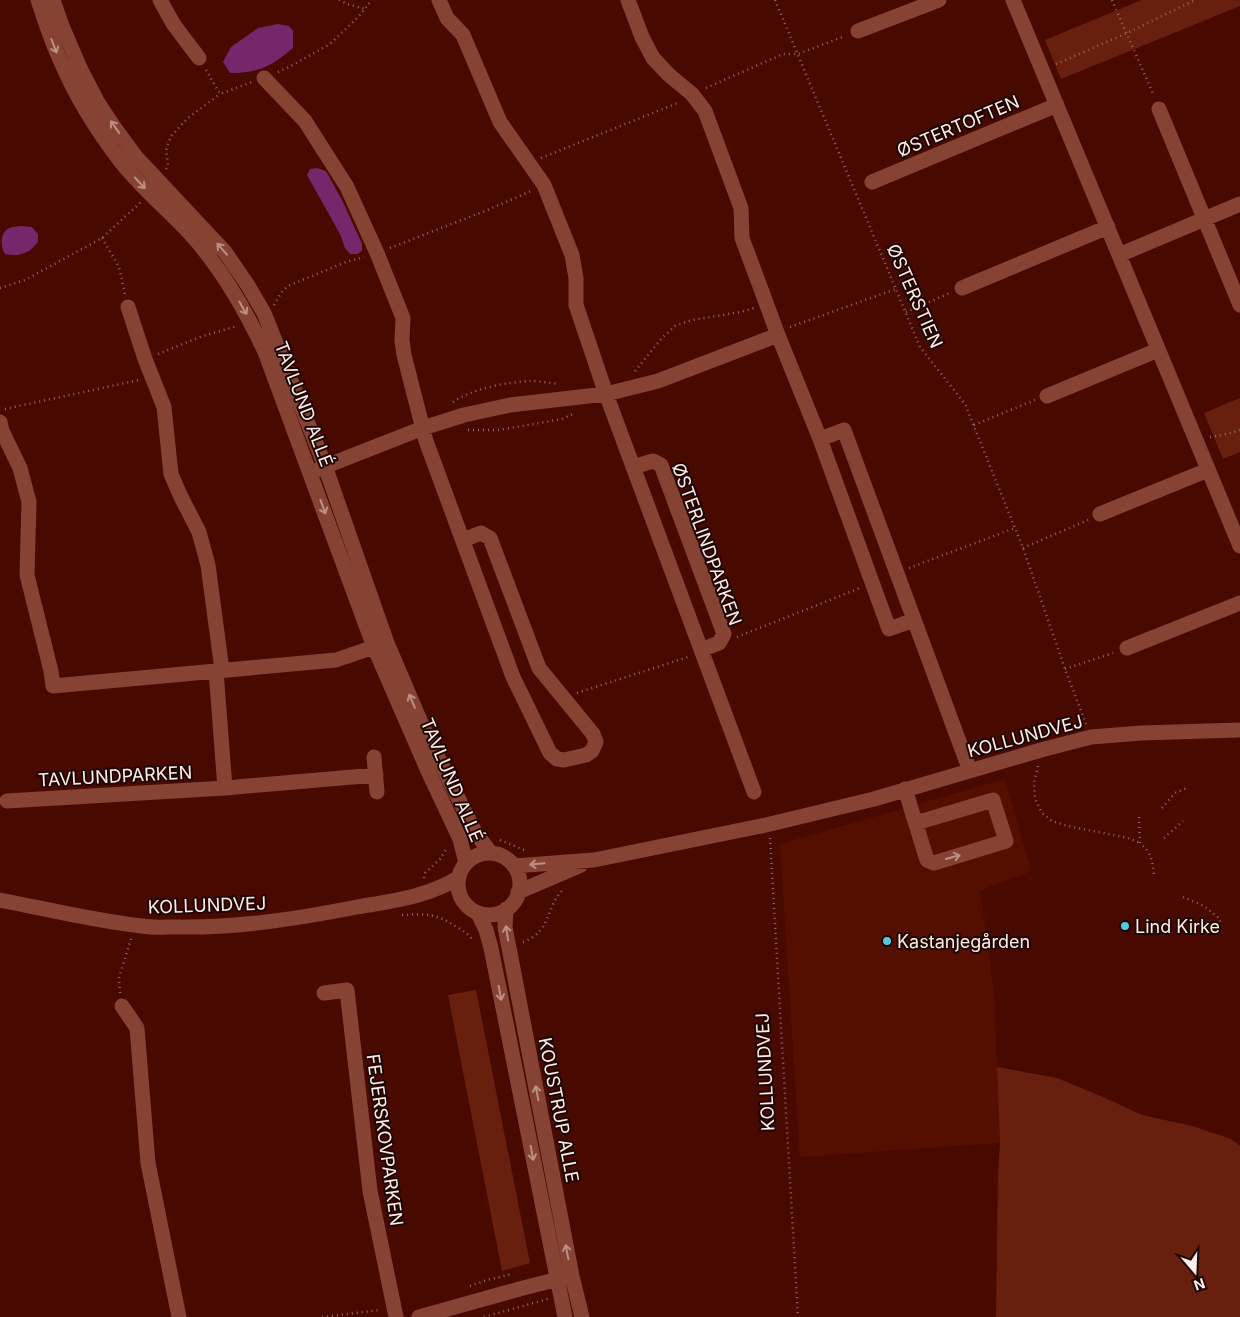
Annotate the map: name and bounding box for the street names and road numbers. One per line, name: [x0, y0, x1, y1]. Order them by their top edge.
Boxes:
street label: ØSTERTOFTEN: [894, 91, 1022, 161]
street label: ØSTERSTIEN: [883, 241, 947, 351]
street label: TAVLUND ALLÉ: [270, 338, 338, 470]
street label: ØSTERLINDPARKEN: [668, 460, 746, 628]
street label: KOLLUNDVEJ: [965, 711, 1085, 761]
street label: TAVLUND ALLÉ: [416, 715, 488, 845]
street label: TAVLUNDPARKEN: [37, 761, 193, 791]
street label: KOLLUNDVEJ: [147, 892, 267, 918]
street label: KOLLUNDVEJ: [751, 1012, 779, 1132]
street label: KOUSTRUP ALLE: [535, 1036, 583, 1184]
street label: FEJERSKOVPARKEN: [363, 1053, 407, 1227]

